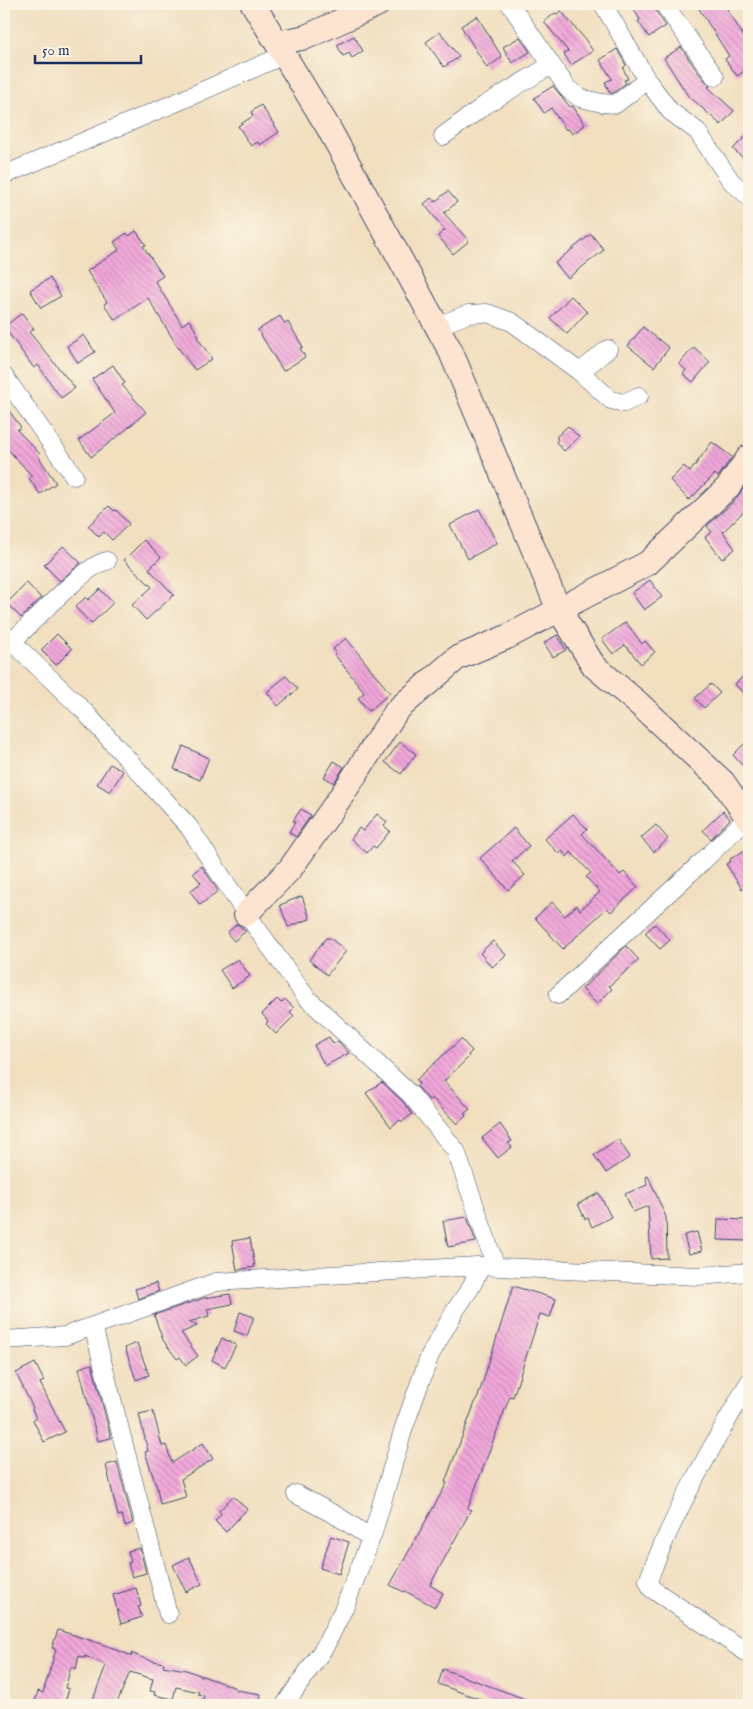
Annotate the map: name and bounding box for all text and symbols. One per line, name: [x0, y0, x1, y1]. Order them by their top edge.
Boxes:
scale bar: [35, 32, 141, 64]
text: 50 m: [42, 41, 70, 60]

